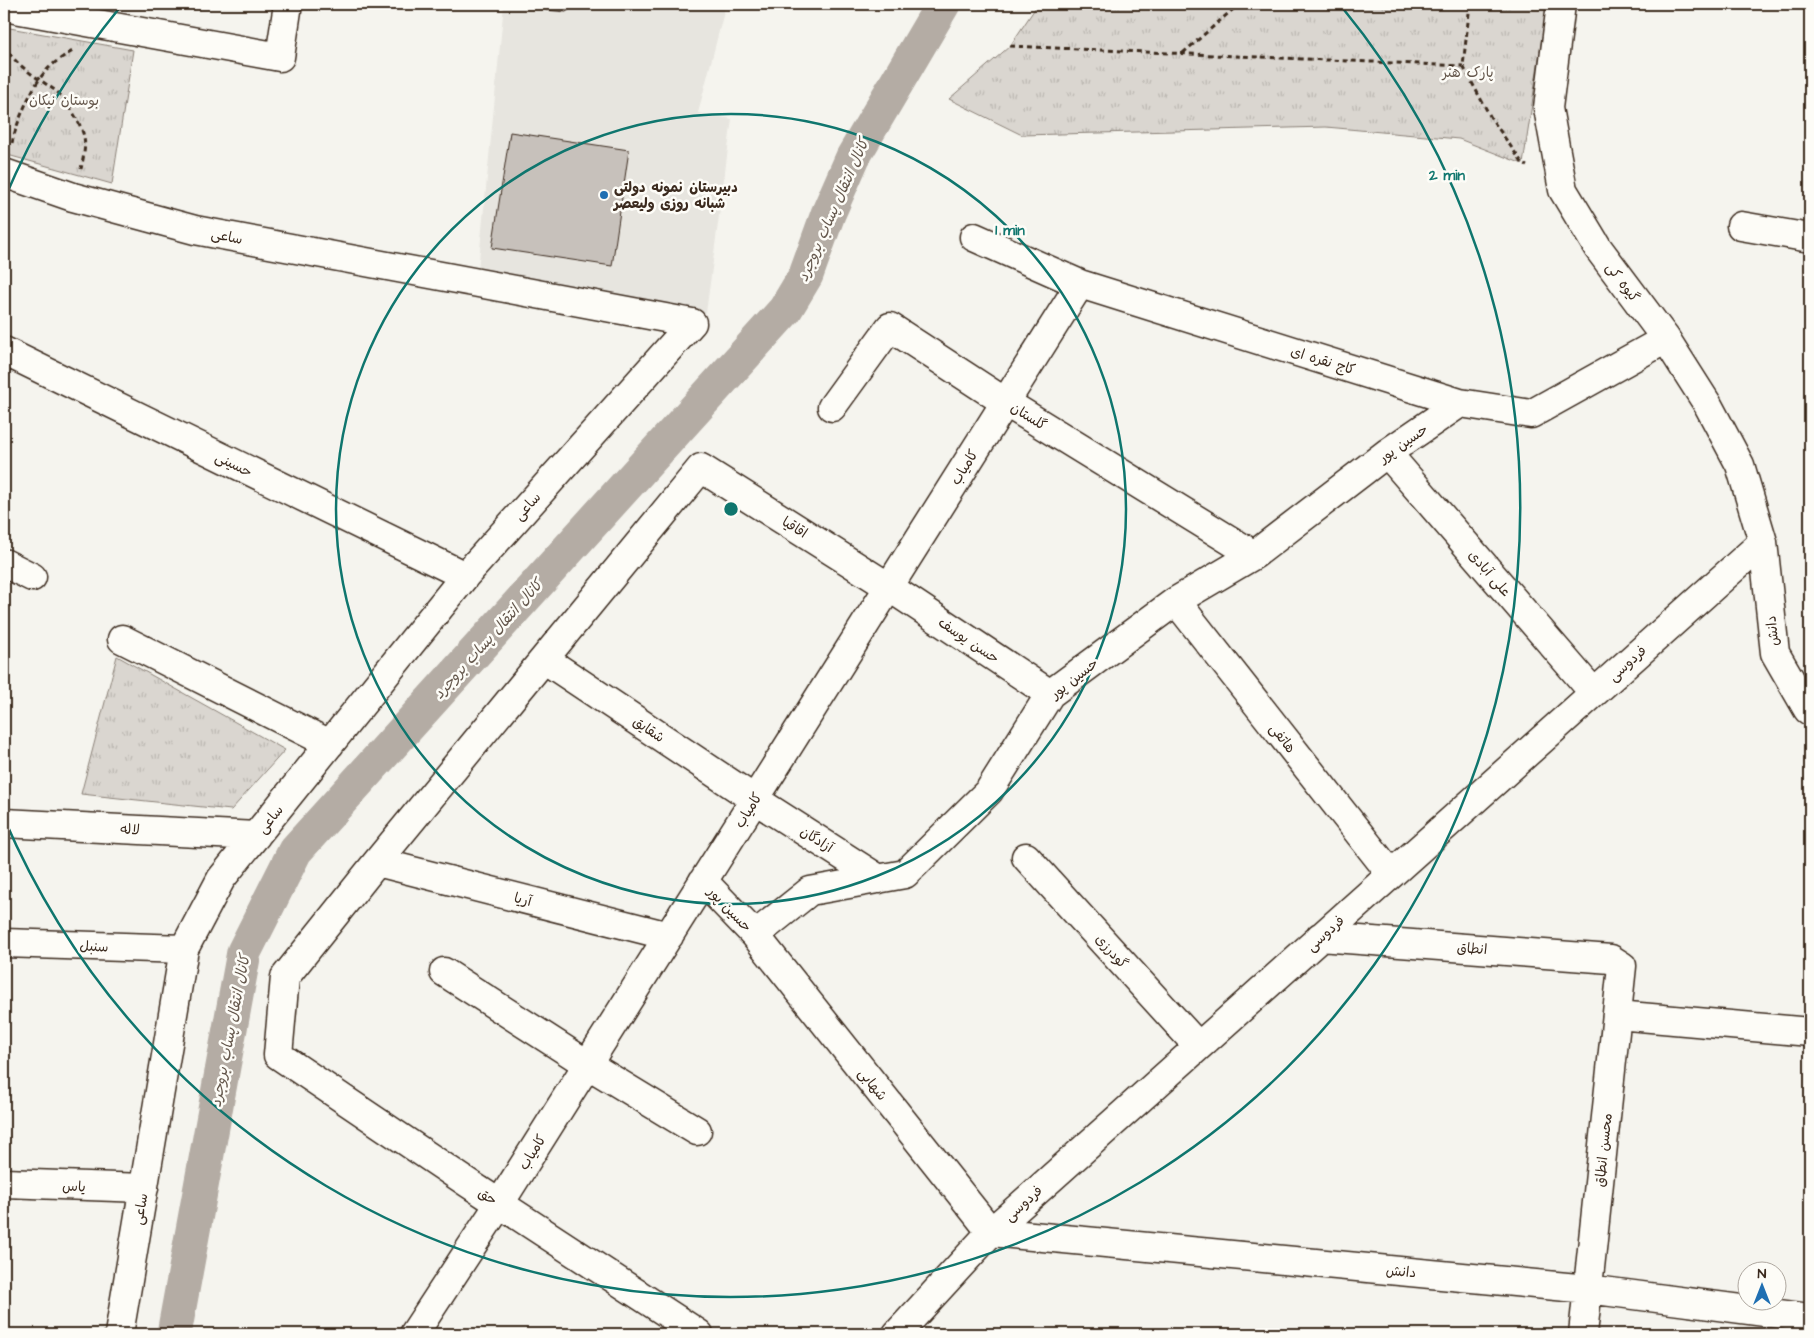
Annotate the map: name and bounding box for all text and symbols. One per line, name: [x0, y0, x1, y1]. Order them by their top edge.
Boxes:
park label: پارک هنر: [1441, 63, 1494, 83]
park label: بوستان نیکان: [29, 91, 99, 111]
water label: کانال انتقال پساب بروجرد: [792, 133, 875, 285]
text: 2 min: [1428, 165, 1466, 186]
place label: دبیرستان نمونه دولتی شبانه روزی ولیعصر: [612, 178, 738, 214]
marker: دبیرستان نمونه دولتی شبانه روزی ولیعصر: [598, 189, 610, 201]
text: 1 min: [995, 220, 1025, 241]
street label: ساعی: [209, 224, 244, 250]
street label: گیوه کی: [1601, 259, 1644, 307]
street label: کاج نقره ای: [1288, 342, 1358, 380]
street label: گلستان: [1007, 398, 1050, 436]
street label: حسین پور: [1374, 420, 1432, 469]
street label: کامیاب: [946, 446, 983, 489]
street label: حسینی: [212, 447, 256, 483]
street label: ساعی: [510, 488, 546, 525]
centre of rings: [722, 500, 740, 518]
street label: اقاقیا: [778, 512, 811, 543]
street label: علی آبادی: [1463, 546, 1515, 601]
water label: کانال انتقال پساب بروجرد: [429, 573, 549, 704]
street label: حسن یوسف: [934, 613, 1003, 669]
street label: دانش: [1761, 615, 1785, 647]
street label: فردوسی: [1604, 641, 1651, 686]
street label: حسین پور: [1046, 654, 1103, 705]
street label: شقایق: [629, 712, 668, 748]
street label: هاتفی: [1264, 720, 1300, 758]
street label: کامیاب: [730, 789, 767, 832]
street label: ساعی: [253, 801, 289, 838]
street label: لاله: [120, 819, 140, 840]
street label: آزادگان: [796, 822, 837, 858]
street label: حسین پور: [702, 882, 756, 937]
street label: آریا: [512, 888, 534, 912]
street label: فردوسی: [1302, 911, 1349, 956]
street label: گودرزی: [1090, 930, 1132, 973]
street label: سنبل: [79, 936, 109, 958]
street label: انطاق: [1456, 938, 1488, 960]
water label: کانال انتقال پساب بروجرد: [205, 951, 256, 1109]
street label: شهابی: [853, 1064, 891, 1105]
street label: محسن انطاق: [1590, 1112, 1618, 1188]
street label: کامیاب: [514, 1131, 551, 1174]
street label: یاس: [62, 1177, 86, 1197]
street label: فردوسی: [1000, 1181, 1047, 1226]
street label: حق: [474, 1183, 501, 1210]
street label: ساعی: [128, 1192, 154, 1227]
north arrow: [1736, 1260, 1786, 1310]
street label: دانش: [1385, 1261, 1417, 1283]
text: N: [1758, 1264, 1767, 1284]

